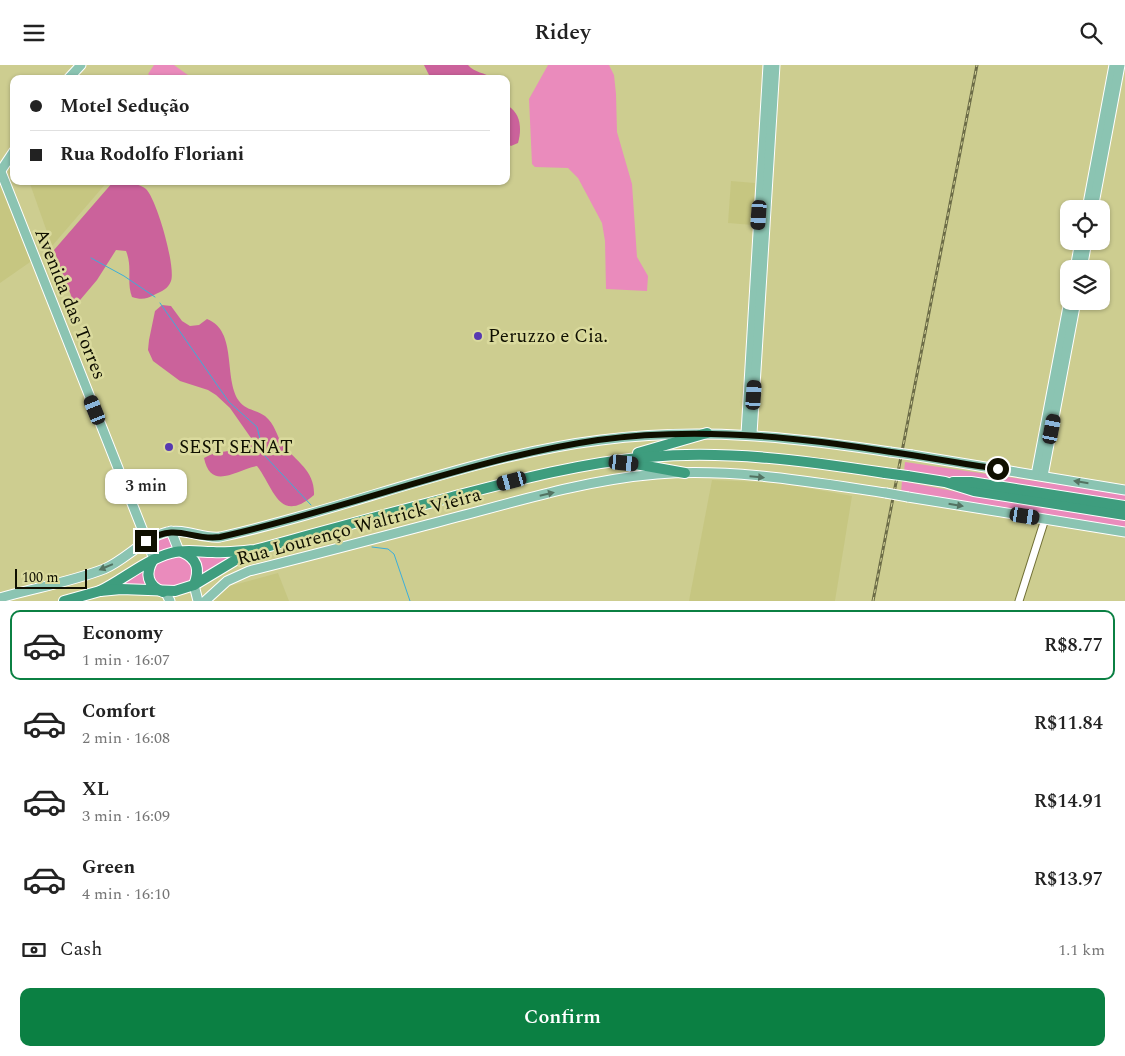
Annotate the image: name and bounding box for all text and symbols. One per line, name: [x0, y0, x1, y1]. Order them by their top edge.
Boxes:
text: Ridey: [534, 16, 591, 49]
icon: menu: [20, 19, 48, 47]
icon: search: [1077, 19, 1105, 47]
text: Motel Sedução: [60, 92, 189, 121]
text: Rua Rodolfo Floriani: [60, 140, 244, 169]
car: [750, 200, 767, 230]
map controls: [1060, 200, 1110, 310]
button: locate: [1060, 200, 1110, 250]
street label: Avenida das Torres: [26, 224, 114, 384]
button: layers: [1060, 260, 1110, 310]
place label: Peruzzo e Cia.: [488, 322, 608, 351]
marker: Peruzzo e Cia.: [472, 330, 484, 342]
car: [745, 380, 762, 410]
car: [82, 393, 107, 427]
car: [1041, 413, 1062, 445]
place label: SEST SENAT: [179, 433, 293, 462]
marker: SEST SENAT: [163, 441, 175, 453]
car: [608, 454, 639, 472]
route start: [987, 458, 1009, 480]
callout: 3 min: [105, 469, 187, 503]
car: [495, 470, 528, 492]
one-way arrow: [749, 473, 765, 481]
text: 3 min: [125, 474, 167, 498]
one-way arrow: [1072, 478, 1088, 486]
street label: Rua Lourenço Waltrick Vieira: [233, 480, 485, 574]
one-way arrow: [540, 490, 555, 498]
one-way arrow: [948, 501, 964, 509]
car: [1009, 506, 1040, 526]
route end: [135, 530, 157, 552]
one-way arrow: [99, 564, 113, 572]
scale bar: [15, 566, 88, 589]
text: 100 m: [22, 567, 59, 588]
text: Economy: [82, 619, 163, 648]
icon: car: [22, 623, 67, 668]
text: R$8.77: [1044, 631, 1103, 660]
text: 1 min · 16:07: [82, 648, 170, 672]
text: Comfort: [82, 697, 156, 726]
icon: car: [22, 701, 67, 746]
text: R$11.84: [1034, 709, 1103, 738]
text: 2 min · 16:08: [82, 726, 170, 750]
text: XL: [82, 775, 109, 804]
icon: car: [22, 779, 67, 824]
text: R$14.91: [1034, 787, 1103, 816]
text: 3 min · 16:09: [82, 804, 170, 828]
text: Green: [82, 853, 135, 882]
icon: car: [22, 857, 67, 902]
text: R$13.97: [1034, 865, 1103, 894]
text: 4 min · 16:10: [82, 882, 170, 906]
text: Cash: [60, 935, 102, 964]
icon: cash: [20, 936, 48, 964]
text: 1.1 km: [1058, 938, 1105, 962]
button: Confirm: [20, 988, 1105, 1046]

